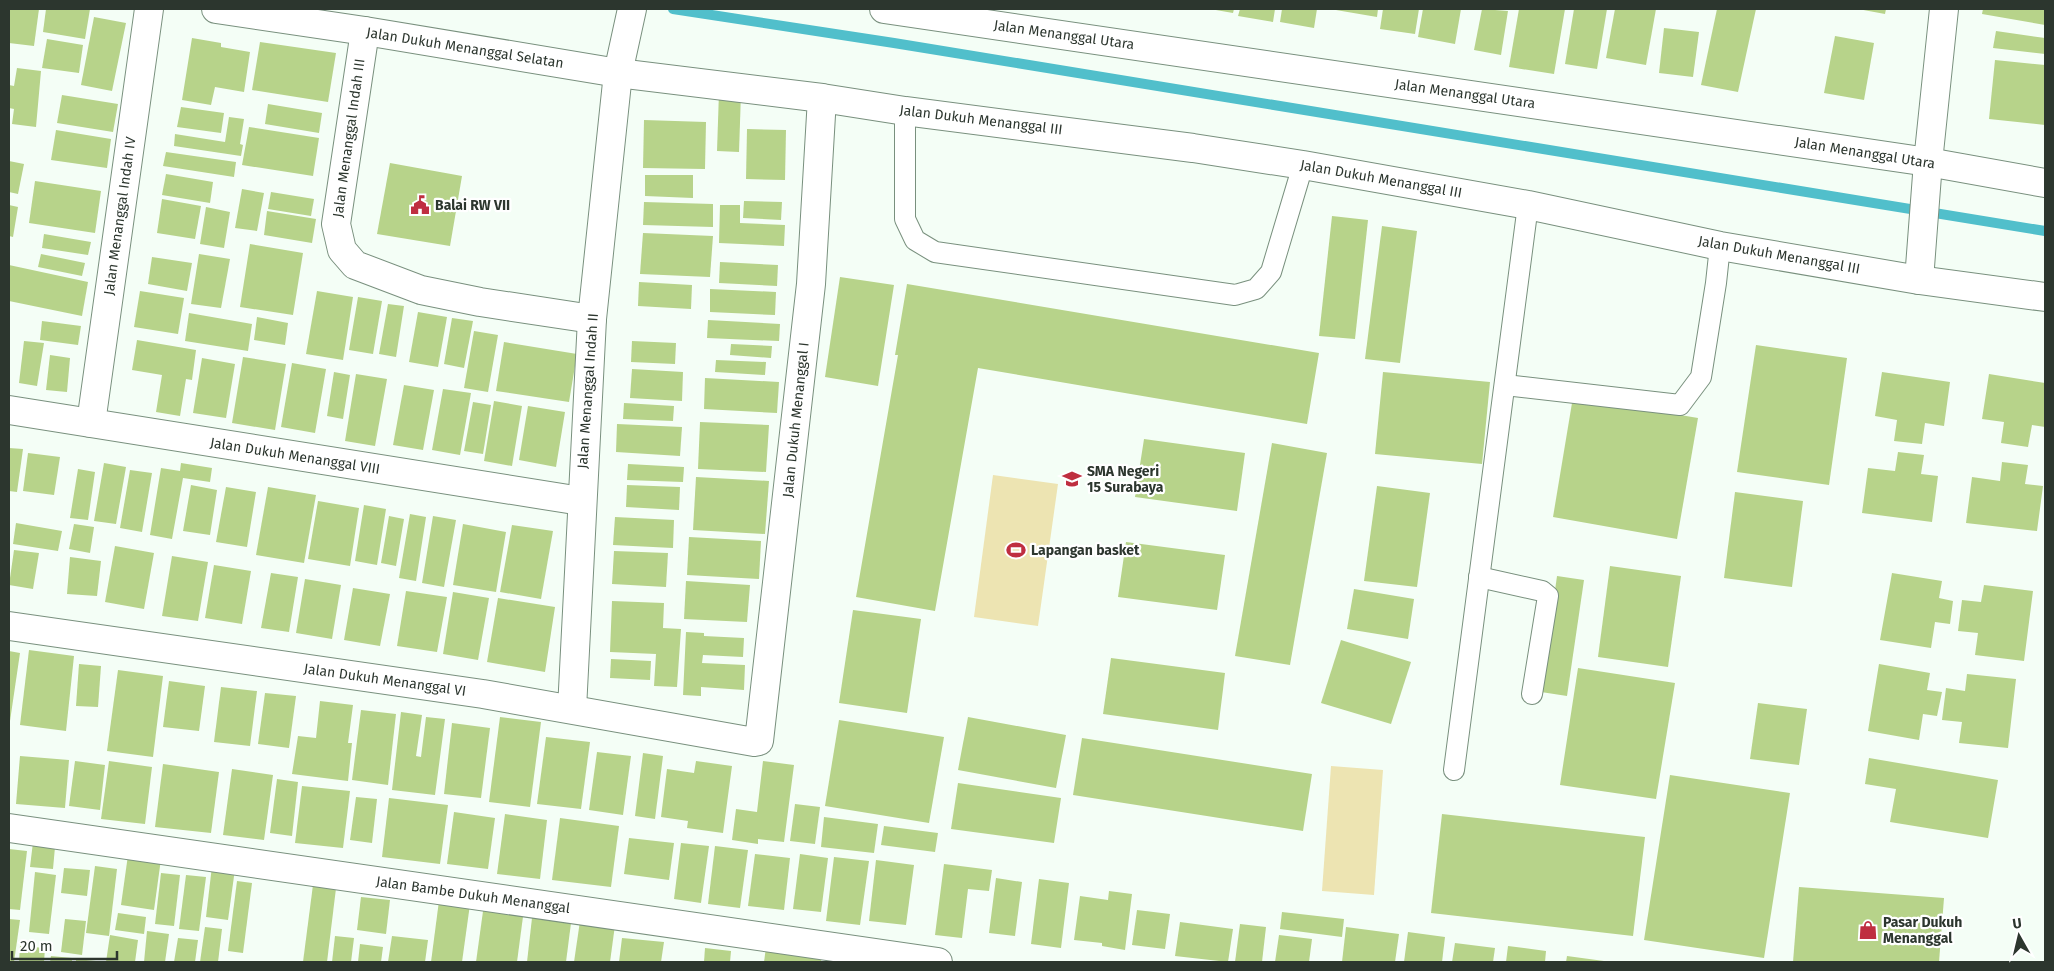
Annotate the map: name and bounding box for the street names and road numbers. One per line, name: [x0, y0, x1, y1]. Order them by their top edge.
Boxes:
street label: Jalan Menanggal Utara: [993, 17, 1135, 53]
street label: Jalan Dukuh Menanggal Selatan: [365, 24, 565, 72]
street label: Jalan Menanggal Indah III: [329, 58, 369, 218]
street label: Jalan Menanggal Utara: [1394, 76, 1536, 112]
street label: Jalan Dukuh Menanggal III: [899, 102, 1063, 138]
street label: Jalan Menanggal Utara: [1794, 134, 1936, 172]
street label: Jalan Menanggal Indah IV: [100, 136, 140, 296]
street label: Jalan Dukuh Menanggal III: [1299, 156, 1463, 202]
street label: Jalan Dukuh Menanggal III: [1697, 232, 1861, 278]
street label: Jalan Menanggal Indah II: [574, 313, 602, 469]
street label: Jalan Dukuh Menanggal I: [779, 342, 813, 498]
street label: Jalan Dukuh Menanggal VIII: [209, 434, 381, 478]
street label: Jalan Dukuh Menanggal VI: [303, 660, 467, 700]
street label: Jalan Bambe Dukuh Menanggal: [375, 873, 571, 917]

